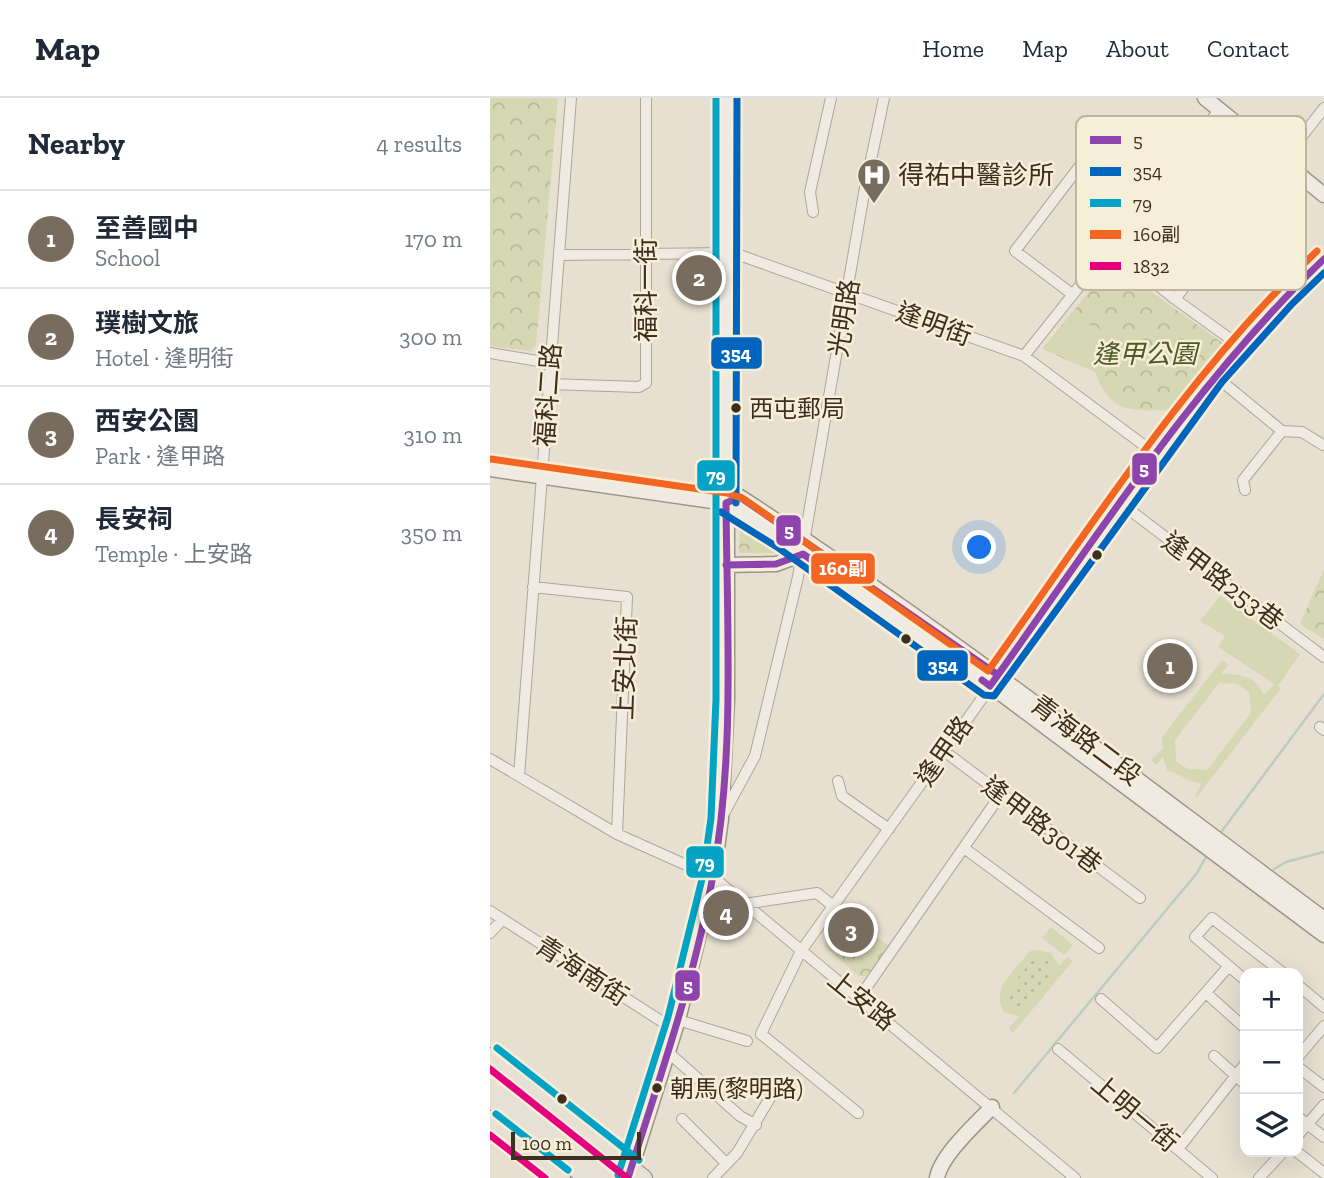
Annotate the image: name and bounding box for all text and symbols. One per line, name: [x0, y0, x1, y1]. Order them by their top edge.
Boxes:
text: Map: [35, 29, 100, 68]
text: Home: [922, 34, 984, 63]
text: Map: [1022, 34, 1068, 63]
text: About: [1106, 34, 1169, 63]
text: Contact: [1207, 34, 1289, 63]
legend: [1076, 116, 1306, 290]
text: Nearby: [28, 126, 125, 162]
text: 5: [1133, 129, 1143, 152]
text: 4 results: [376, 130, 462, 158]
hospital icon: 得祐中醫診所: [855, 156, 893, 205]
place label: 得祐中醫診所: [898, 159, 1054, 191]
text: 354: [1133, 160, 1162, 183]
text: 79: [1133, 192, 1152, 215]
text: 至善國中: [95, 212, 199, 244]
text: 160副: [1133, 223, 1180, 246]
text: 1: [46, 225, 56, 253]
text: 170 m: [404, 225, 462, 253]
street label: 福科一街: [630, 238, 662, 342]
text: School: [95, 244, 160, 272]
pin: 2: [676, 252, 722, 304]
text: 1832: [1133, 255, 1170, 278]
street label: 光明路: [822, 277, 866, 359]
street label: 逢明街: [892, 296, 976, 352]
text: 璞樹文旅: [95, 307, 199, 339]
text: 2: [45, 323, 57, 351]
text: 300 m: [399, 323, 462, 351]
line badge: 354: [710, 336, 763, 370]
park label: 逢甲公園: [1093, 338, 1201, 370]
street label: 福科二路: [528, 342, 568, 448]
text: 354: [721, 342, 752, 365]
text: Hotel · 逢明街: [95, 344, 234, 372]
place label: 西屯郵局: [749, 394, 845, 423]
marker: 西屯郵局: [729, 401, 743, 415]
text: 西安公園: [95, 405, 199, 437]
text: 3: [45, 421, 57, 449]
text: 310 m: [404, 421, 462, 449]
text: Park · 逢甲路: [95, 442, 225, 470]
line badge: 5: [1131, 452, 1158, 486]
text: 5: [1139, 457, 1149, 480]
line badge: 79: [696, 459, 736, 492]
text: 79: [706, 464, 726, 487]
text: 長安祠: [95, 503, 173, 535]
line badge: 5: [775, 514, 802, 547]
text: 4: [44, 519, 58, 547]
text: 350 m: [401, 519, 462, 547]
text: 5: [784, 519, 794, 542]
street label: 逢甲路253巷: [1156, 525, 1290, 637]
your location: [962, 530, 996, 564]
text: Temple · 上安路: [95, 540, 253, 568]
unlabelled marker: [1090, 548, 1104, 562]
line badge: 160副: [810, 552, 876, 585]
text: 160副: [819, 557, 867, 580]
street label: 上安北街: [607, 615, 643, 721]
unlabelled marker: [899, 632, 913, 646]
pin: 1: [1147, 640, 1193, 692]
line badge: 354: [916, 649, 969, 682]
text: 354: [928, 654, 959, 677]
street label: 青海路二段: [1024, 688, 1148, 792]
street label: 逢甲路: [909, 710, 979, 792]
street label: 逢甲路301巷: [976, 770, 1108, 880]
line badge: 79: [685, 845, 725, 879]
text: 79: [695, 851, 715, 874]
pin: 4: [703, 887, 749, 939]
pin: 3: [828, 904, 874, 956]
street label: 青海南街: [530, 929, 634, 1013]
street label: 上安路: [822, 963, 902, 1037]
map controls: [1240, 968, 1303, 1157]
button: +: [1240, 968, 1303, 1031]
line badge: 5: [674, 969, 701, 1002]
text: 5: [683, 974, 693, 997]
button: −: [1240, 1031, 1303, 1094]
street label: 上明一街: [1085, 1067, 1185, 1159]
place label: 朝馬(黎明路): [670, 1074, 803, 1103]
marker: 朝馬(黎明路): [650, 1081, 664, 1095]
unlabelled marker: [555, 1092, 569, 1106]
button: layers: [1240, 1094, 1303, 1157]
scale bar: [511, 1129, 640, 1161]
text: 100 m: [522, 1132, 572, 1155]

